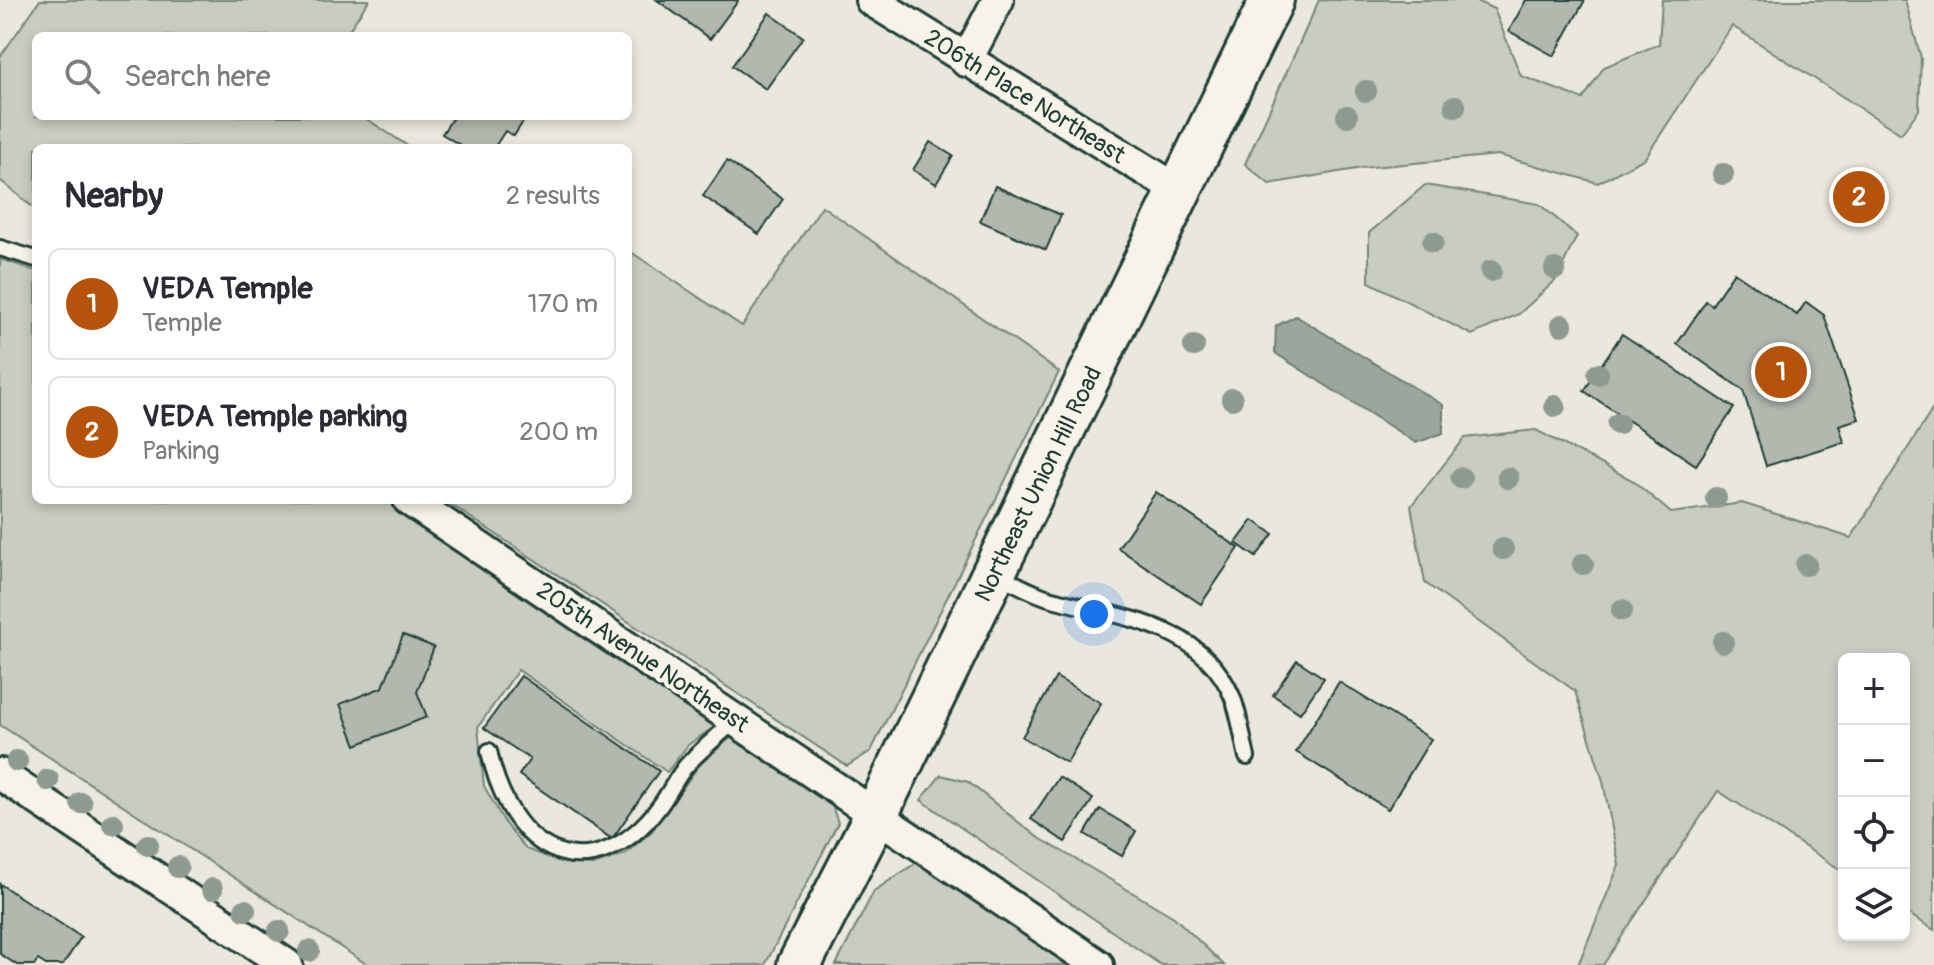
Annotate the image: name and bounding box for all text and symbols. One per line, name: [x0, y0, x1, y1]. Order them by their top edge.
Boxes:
street label: 206th Place Northeast: [919, 23, 1131, 170]
search box: [32, 32, 632, 120]
icon: search: [60, 54, 104, 98]
text: Search here: [124, 58, 271, 95]
pin: 2: [1833, 167, 1885, 227]
text: Nearby: [64, 175, 163, 218]
text: 2 results: [506, 180, 600, 212]
text: VEDA Temple: [142, 270, 312, 307]
text: 1: [87, 288, 97, 320]
text: 170 m: [528, 288, 598, 320]
text: Temple: [142, 307, 222, 339]
pin: 1: [1755, 342, 1807, 402]
street label: Northeast Union Hill Road: [969, 362, 1108, 607]
text: VEDA Temple parking: [142, 398, 407, 435]
text: 2: [85, 416, 99, 448]
text: 200 m: [519, 416, 598, 448]
text: Parking: [142, 435, 220, 467]
street label: 205th Avenue Northeast: [531, 576, 755, 739]
your location: [1074, 594, 1114, 634]
map controls: [1838, 653, 1910, 941]
button: +: [1838, 653, 1910, 725]
button: −: [1838, 725, 1910, 797]
button: locate: [1838, 797, 1910, 869]
button: layers: [1838, 869, 1910, 941]

